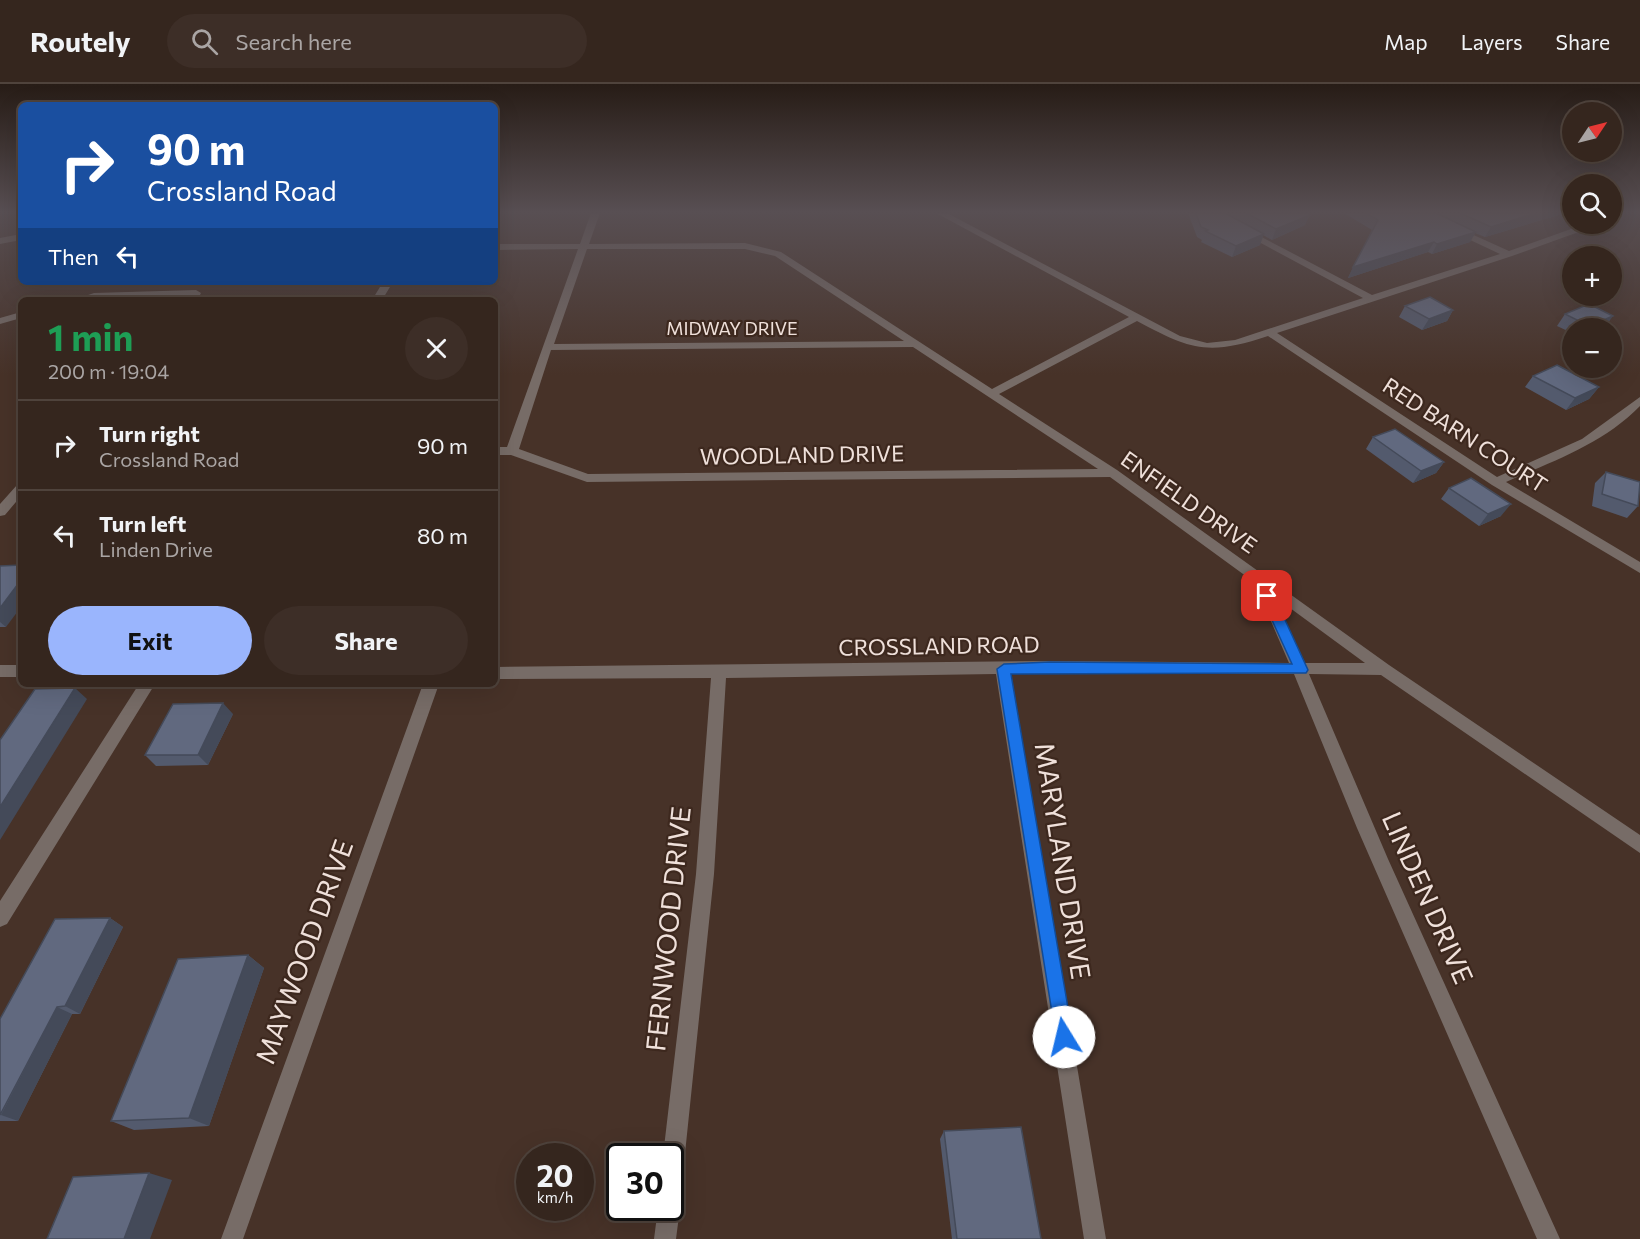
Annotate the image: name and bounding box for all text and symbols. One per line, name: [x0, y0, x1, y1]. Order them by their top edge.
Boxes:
search box: [167, 14, 587, 68]
text: Routely: [30, 24, 131, 58]
icon: search: [188, 25, 221, 58]
text: Search here: [236, 28, 352, 55]
text: Map: [1384, 29, 1428, 54]
text: Layers: [1461, 29, 1523, 54]
text: Share: [1556, 29, 1610, 54]
north arrow: [1562, 102, 1622, 162]
map controls: [1562, 102, 1622, 378]
text: 90 m: [147, 122, 246, 174]
icon: right: [48, 126, 126, 204]
text: Crossland Road: [147, 174, 336, 207]
button: search: [1562, 174, 1622, 234]
icon: left: [111, 240, 144, 273]
text: Then: [48, 243, 99, 270]
button: +: [1562, 246, 1622, 306]
text: 1 min: [48, 314, 133, 358]
button: close: [405, 317, 468, 380]
street label: MIDWAY DRIVE: [666, 317, 798, 339]
button: −: [1562, 318, 1622, 378]
text: 200 m · 19:04: [48, 359, 169, 383]
street label: RED BARN COURT: [1378, 371, 1553, 498]
text: Turn right: [99, 420, 200, 447]
icon: right: [48, 429, 81, 462]
text: 90 m: [417, 432, 468, 459]
street label: WOODLAND DRIVE: [700, 439, 904, 470]
street label: ENFIELD DRIVE: [1116, 445, 1262, 558]
text: Crossland Road: [99, 447, 239, 471]
text: Turn left: [99, 510, 186, 537]
icon: left: [48, 519, 81, 552]
text: 80 m: [417, 522, 468, 549]
text: Linden Drive: [99, 537, 213, 561]
pin: [1241, 570, 1292, 621]
icon: arrive: [1250, 579, 1283, 612]
button: Exit: [48, 606, 252, 675]
button: Share: [264, 606, 468, 675]
street label: CROSSLAND ROAD: [838, 630, 1040, 661]
street label: MARYLAND DRIVE: [1028, 740, 1098, 981]
street label: FERNWOOD DRIVE: [638, 805, 697, 1053]
street label: LINDEN DRIVE: [1376, 806, 1481, 989]
street label: MAYWOOD DRIVE: [248, 835, 359, 1068]
position arrow: [1032, 1005, 1096, 1069]
speed limit sign: 30: [606, 1143, 684, 1221]
text: 20: [537, 1156, 573, 1193]
text: km/h: [537, 1188, 573, 1206]

